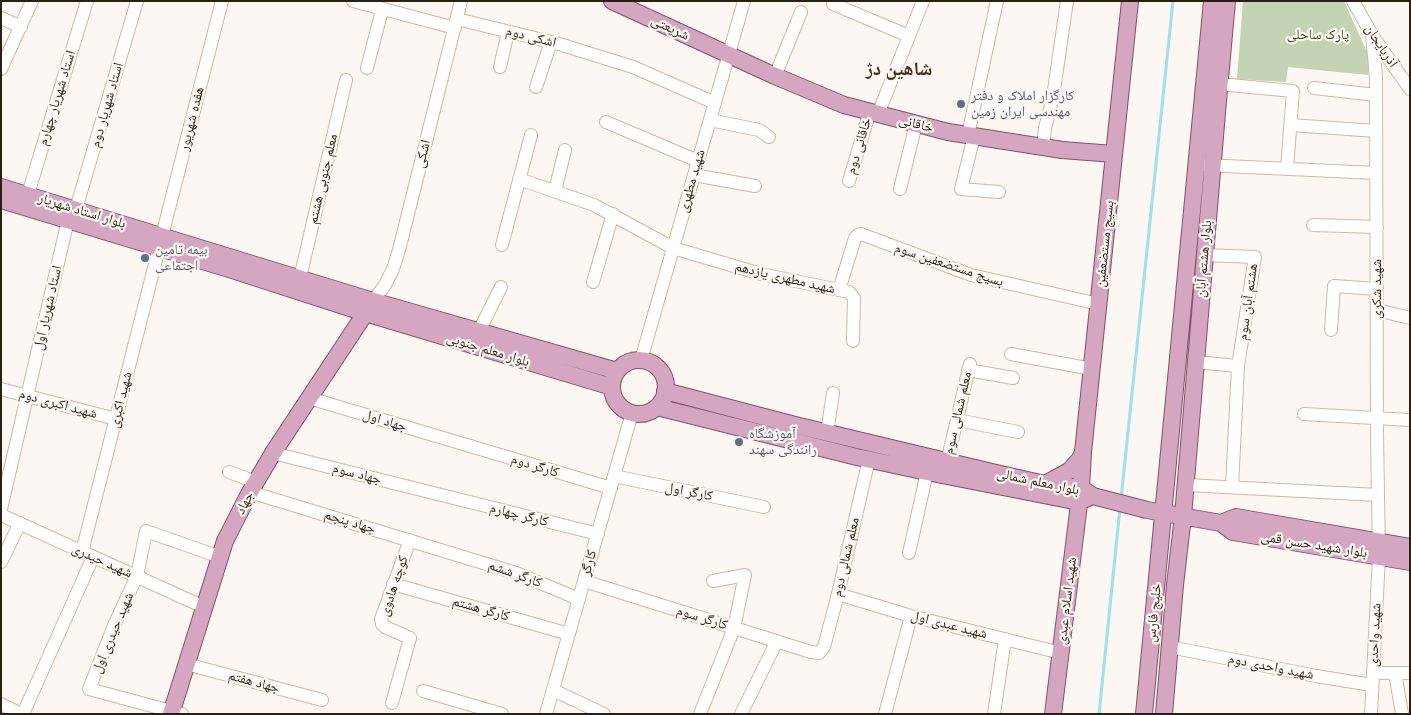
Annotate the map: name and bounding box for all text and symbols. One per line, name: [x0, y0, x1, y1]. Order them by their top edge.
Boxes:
street label: شریعتی: [648, 12, 692, 44]
street label: آذربایجان: [1361, 21, 1401, 71]
street label: اشکی دوم: [504, 23, 558, 51]
park label: پارک ساحلی: [1287, 27, 1349, 43]
street label: استاد شهریار چهارم: [35, 49, 79, 147]
district label: شاهین دژ: [866, 59, 932, 81]
street label: استاد شهریار دوم: [87, 61, 127, 149]
street label: هفده شهریور: [176, 85, 208, 153]
place label: کارگزار املاک و دفتر مهندسی ایران زمین: [971, 88, 1074, 120]
marker: کارگزار املاک و دفتر مهندسی ایران زمین: [955, 98, 967, 110]
street label: خاقانی: [897, 111, 935, 137]
street label: خاقانی دوم: [842, 116, 876, 176]
street label: معلم جنوبی هشتم: [304, 132, 342, 226]
street label: اشکی: [411, 138, 435, 170]
street label: شهید مطهری: [675, 148, 709, 214]
street label: بلوار استاد شهریار: [36, 190, 128, 232]
street label: بسیج مستضعفین: [1092, 200, 1118, 288]
street label: بلوار هشتم آبان: [1192, 220, 1216, 298]
street label: بسیج مستضعفین سوم: [892, 239, 1006, 291]
place label: بیمه تامین اجتماعی: [155, 242, 208, 274]
marker: بیمه تامین اجتماعی: [139, 252, 151, 264]
street label: شهید مطهری یازدهم: [733, 258, 837, 298]
street label: شهید شکری: [1369, 259, 1385, 319]
street label: هشتم آبان سوم: [1234, 262, 1262, 342]
street label: استاد شهریار اول: [30, 264, 66, 352]
street label: بلوار معلم جنوبی: [444, 329, 532, 371]
street label: شهید اکبری: [106, 370, 136, 430]
street label: معلم شمالی سوم: [940, 370, 976, 456]
street label: شهید اکبری دوم: [17, 385, 99, 423]
street label: جهاد اول: [361, 406, 409, 436]
place label: آموزشگاه رانندگی سهند: [749, 426, 817, 458]
marker: آموزشگاه رانندگی سهند: [733, 436, 745, 448]
street label: کارگر دوم: [509, 451, 561, 481]
street label: جهاد سوم: [331, 460, 383, 488]
street label: بلوار معلم شمالی: [995, 465, 1081, 499]
street label: کارگر اول: [664, 479, 714, 505]
street label: جهاد: [232, 489, 258, 517]
street label: کارگر چهارم: [488, 500, 550, 530]
street label: جهاد پنجم: [322, 506, 378, 538]
street label: معلم شمالی دوم: [829, 516, 863, 598]
street label: بلوار شهید حسن قمی: [1260, 528, 1368, 562]
street label: شهید حیدری: [69, 540, 135, 582]
street label: کارگر: [577, 548, 601, 578]
street label: کوچه هادوی: [376, 554, 412, 618]
street label: شهید اسلام عبدی: [1053, 556, 1081, 646]
street label: کارگر ششم: [486, 557, 544, 591]
street label: خلیج فارس: [1143, 583, 1165, 643]
street label: شهید حیدری اول: [88, 590, 138, 676]
street label: کارگر هشتم: [450, 593, 512, 625]
street label: کارگر سوم: [674, 602, 730, 634]
street label: شهید واحدی: [1365, 603, 1385, 667]
street label: شهید عبدی اول: [909, 607, 989, 643]
street label: شهید واحدی دوم: [1227, 650, 1315, 684]
street label: جهاد هفتم: [227, 667, 281, 697]

